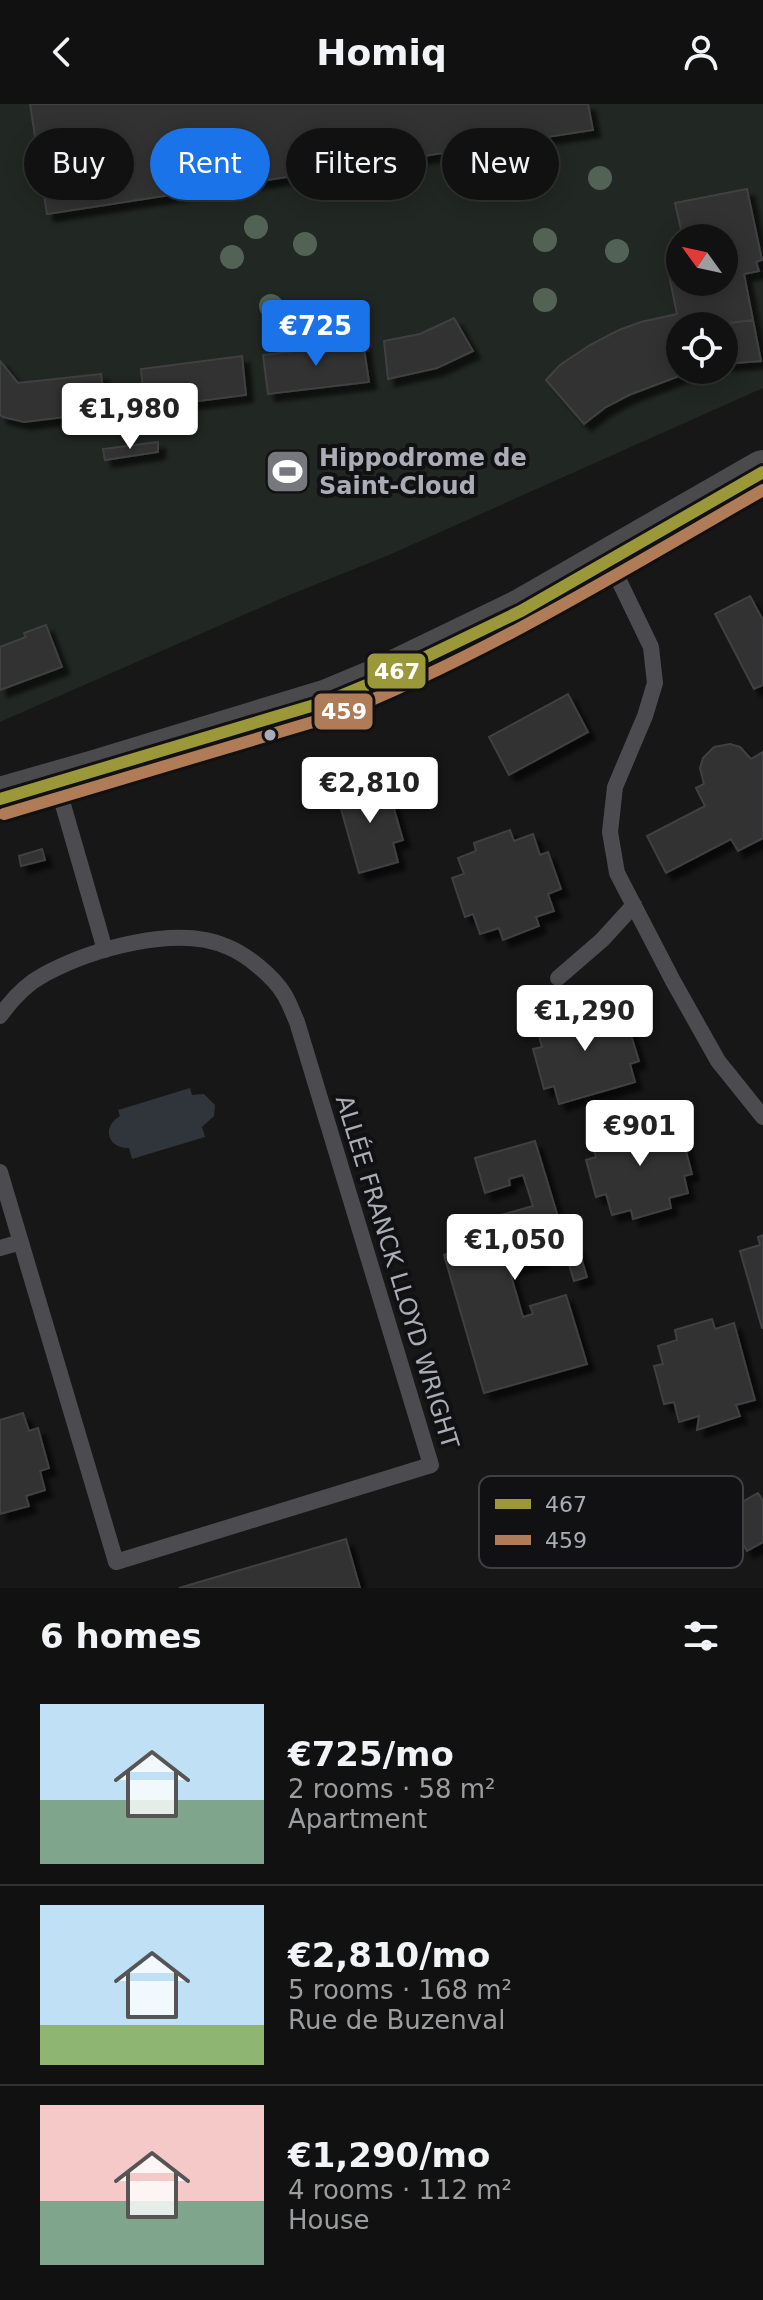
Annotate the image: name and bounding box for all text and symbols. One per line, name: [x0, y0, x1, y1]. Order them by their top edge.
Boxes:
icon: back: [40, 30, 84, 74]
icon: person: [679, 30, 723, 74]
text: Homiq: [316, 32, 447, 73]
chip: Buy: [24, 128, 134, 200]
chip: Rent: [150, 128, 270, 200]
chip: Filters: [286, 128, 426, 200]
chip: New: [442, 128, 559, 200]
north arrow: [666, 224, 738, 296]
map controls: [666, 224, 738, 384]
pin: €725: [269, 300, 363, 368]
text: €725: [280, 311, 352, 341]
button: locate: [666, 312, 738, 384]
pin: €1,980: [65, 383, 195, 451]
text: €1,980: [80, 394, 180, 424]
place label: Hippodrome de Saint-Cloud: [319, 444, 527, 500]
sports icon: Hippodrome de Saint-Cloud: [264, 448, 312, 496]
line badge: 467: [366, 652, 427, 690]
text: 467: [374, 659, 420, 684]
line badge: 459: [313, 692, 374, 731]
text: 459: [321, 699, 367, 724]
unlabelled marker: [262, 727, 278, 743]
pin: €2,810: [305, 757, 435, 825]
text: €2,810: [320, 768, 420, 798]
pin: €1,290: [520, 985, 650, 1053]
text: €1,290: [535, 996, 635, 1026]
street label: ALLÉE FRANCK LLOYD WRIGHT: [330, 1092, 465, 1452]
pin: €901: [593, 1100, 687, 1168]
text: €901: [604, 1111, 676, 1141]
pin: €1,050: [450, 1214, 580, 1282]
text: €1,050: [465, 1225, 565, 1255]
legend: [479, 1476, 743, 1568]
text: 467: [545, 1492, 587, 1517]
text: 459: [545, 1528, 587, 1553]
icon: filters: [679, 1614, 723, 1658]
text: 6 homes: [40, 1616, 202, 1656]
text: €725/mo: [288, 1734, 454, 1774]
icon: home: [104, 1736, 200, 1832]
text: 2 rooms · 58 m²: [288, 1774, 496, 1804]
text: Apartment: [288, 1804, 427, 1834]
text: €2,810/mo: [288, 1935, 490, 1975]
icon: home: [104, 1937, 200, 2033]
text: 5 rooms · 168 m²: [288, 1975, 512, 2005]
text: Rue de Buzenval: [288, 2005, 505, 2035]
text: €1,290/mo: [288, 2135, 490, 2175]
icon: home: [104, 2137, 200, 2233]
text: 4 rooms · 112 m²: [288, 2175, 512, 2205]
text: House: [288, 2205, 369, 2235]

